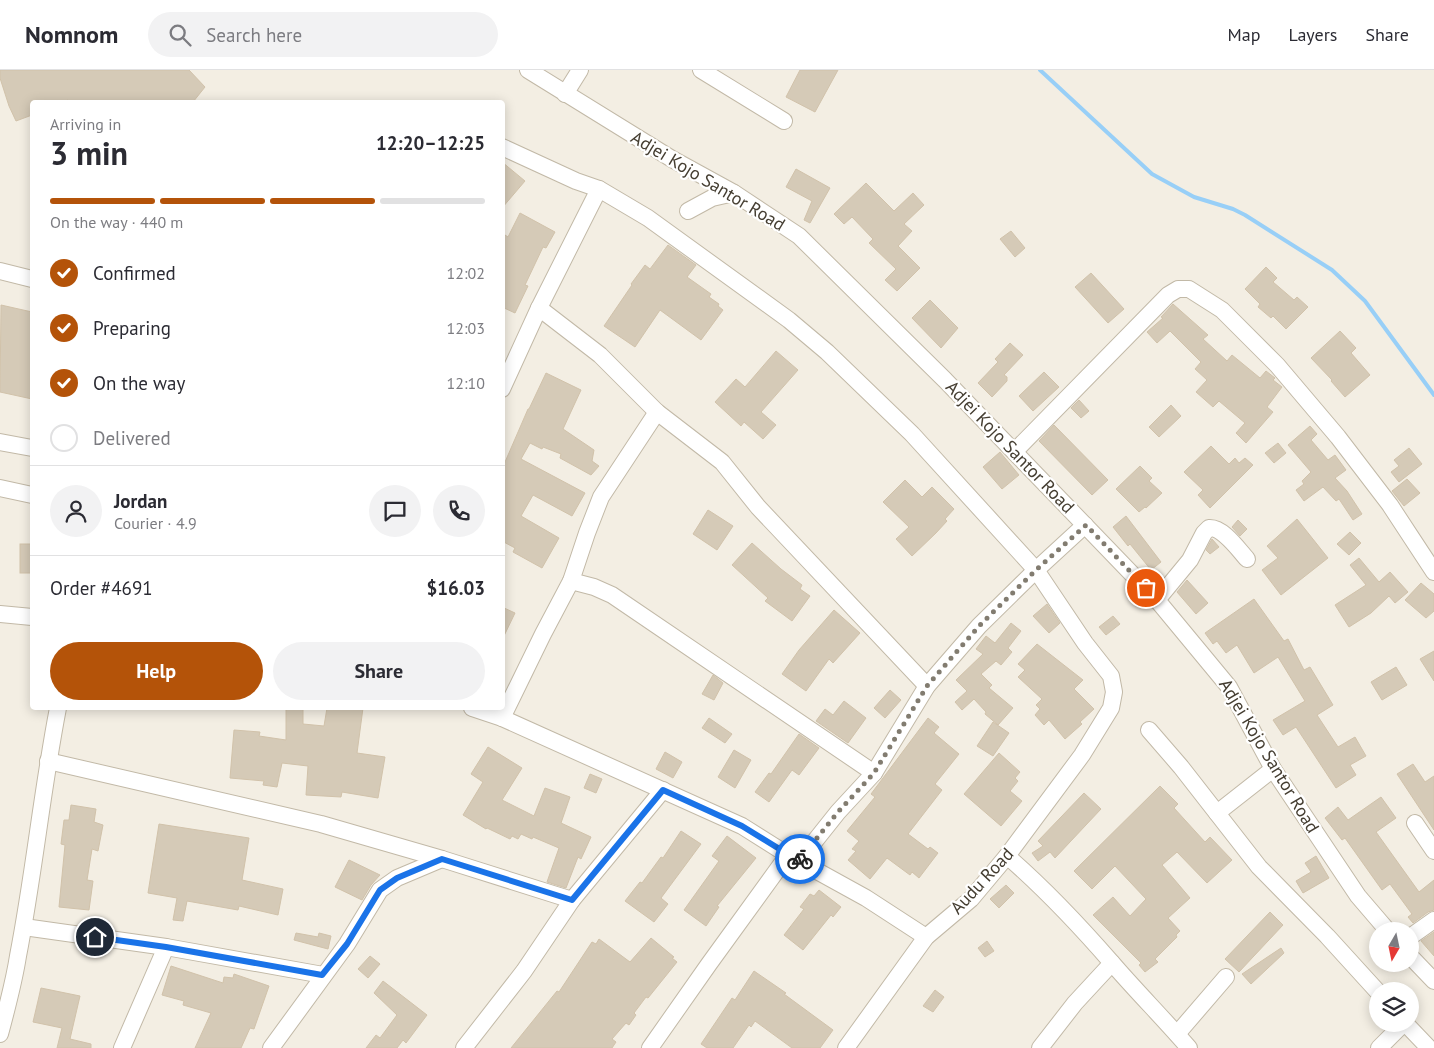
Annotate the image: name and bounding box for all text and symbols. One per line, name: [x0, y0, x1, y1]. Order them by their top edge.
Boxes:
search box: [148, 12, 498, 57]
text: Nomnom: [25, 19, 118, 50]
icon: search: [166, 21, 194, 49]
text: Search here: [206, 23, 302, 47]
text: Map: [1228, 23, 1260, 46]
text: Layers: [1288, 23, 1337, 46]
text: Share: [1365, 23, 1409, 46]
text: Arriving in: [50, 114, 121, 134]
street label: Adjei Kojo Santor Road: [627, 125, 789, 236]
text: 12:20–12:25: [376, 131, 485, 155]
text: 3 min: [50, 132, 128, 174]
text: On the way · 440 m: [50, 212, 183, 232]
icon: check: [50, 259, 78, 287]
text: Confirmed: [93, 261, 176, 285]
text: 12:02: [447, 263, 485, 283]
icon: check: [50, 314, 78, 342]
text: Preparing: [93, 316, 171, 340]
text: 12:03: [447, 318, 485, 338]
icon: check: [50, 369, 78, 397]
text: On the way: [93, 371, 185, 395]
text: 12:10: [447, 373, 485, 393]
street label: Adjei Kojo Santor Road: [941, 375, 1080, 518]
text: Delivered: [93, 426, 171, 450]
button: person: [50, 485, 102, 537]
button: chat: [369, 485, 421, 537]
button: phone: [433, 485, 485, 537]
text: Jordan: [114, 489, 167, 513]
text: Courier · 4.9: [114, 513, 197, 533]
pin: [1125, 567, 1167, 609]
icon: bag: [1132, 574, 1160, 602]
text: Order #4691: [50, 576, 153, 600]
text: $16.03: [426, 576, 485, 600]
button: Help: [50, 642, 263, 700]
button: Share: [273, 642, 485, 700]
street label: Adjei Kojo Santor Road: [1214, 675, 1325, 837]
courier: [775, 834, 825, 884]
street label: Audu Road: [945, 843, 1018, 919]
icon: bike: [786, 845, 814, 873]
pin: [74, 916, 116, 958]
north arrow: [1369, 922, 1419, 972]
map controls: [1369, 922, 1419, 1032]
icon: home: [81, 923, 109, 951]
button: layers: [1369, 982, 1419, 1032]

